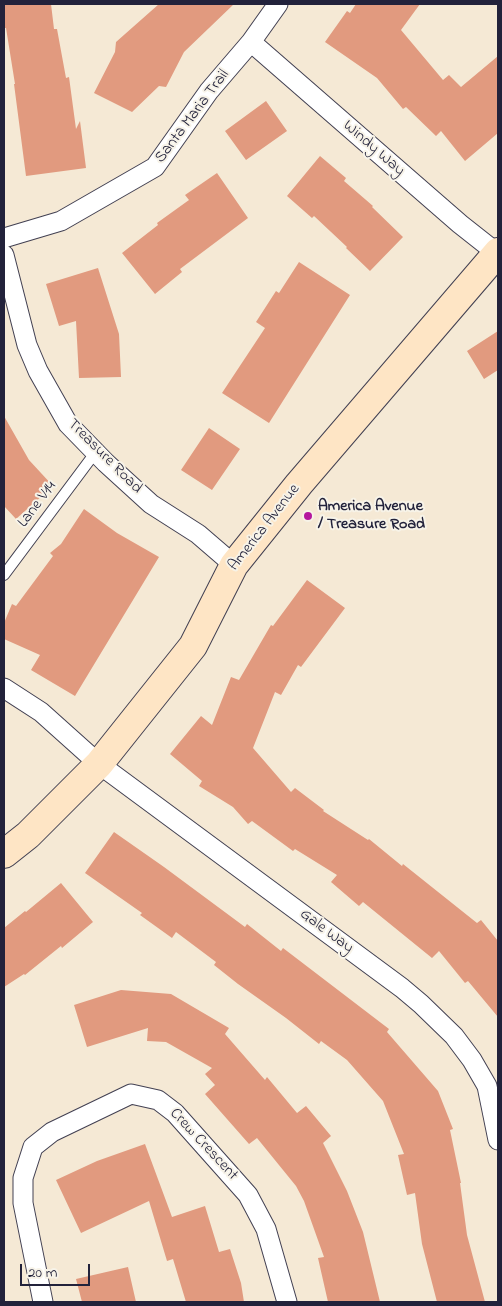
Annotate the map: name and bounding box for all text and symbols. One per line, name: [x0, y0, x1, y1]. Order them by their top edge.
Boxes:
street label: Santa Maria Trail: [152, 67, 234, 167]
street label: Windy Way: [338, 117, 408, 181]
street label: Treasure Road: [63, 416, 145, 498]
street label: Lane V14: [14, 478, 62, 532]
street label: America Avenue: [225, 481, 305, 575]
place label: America Avenue / Treasure Road: [318, 497, 425, 535]
marker: America Avenue / Treasure Road: [302, 510, 314, 522]
street label: Gale Way: [295, 906, 357, 958]
street label: Crew Crescent: [165, 1105, 241, 1185]
scale bar: [22, 1254, 92, 1286]
text: 20 m: [28, 1262, 57, 1284]

